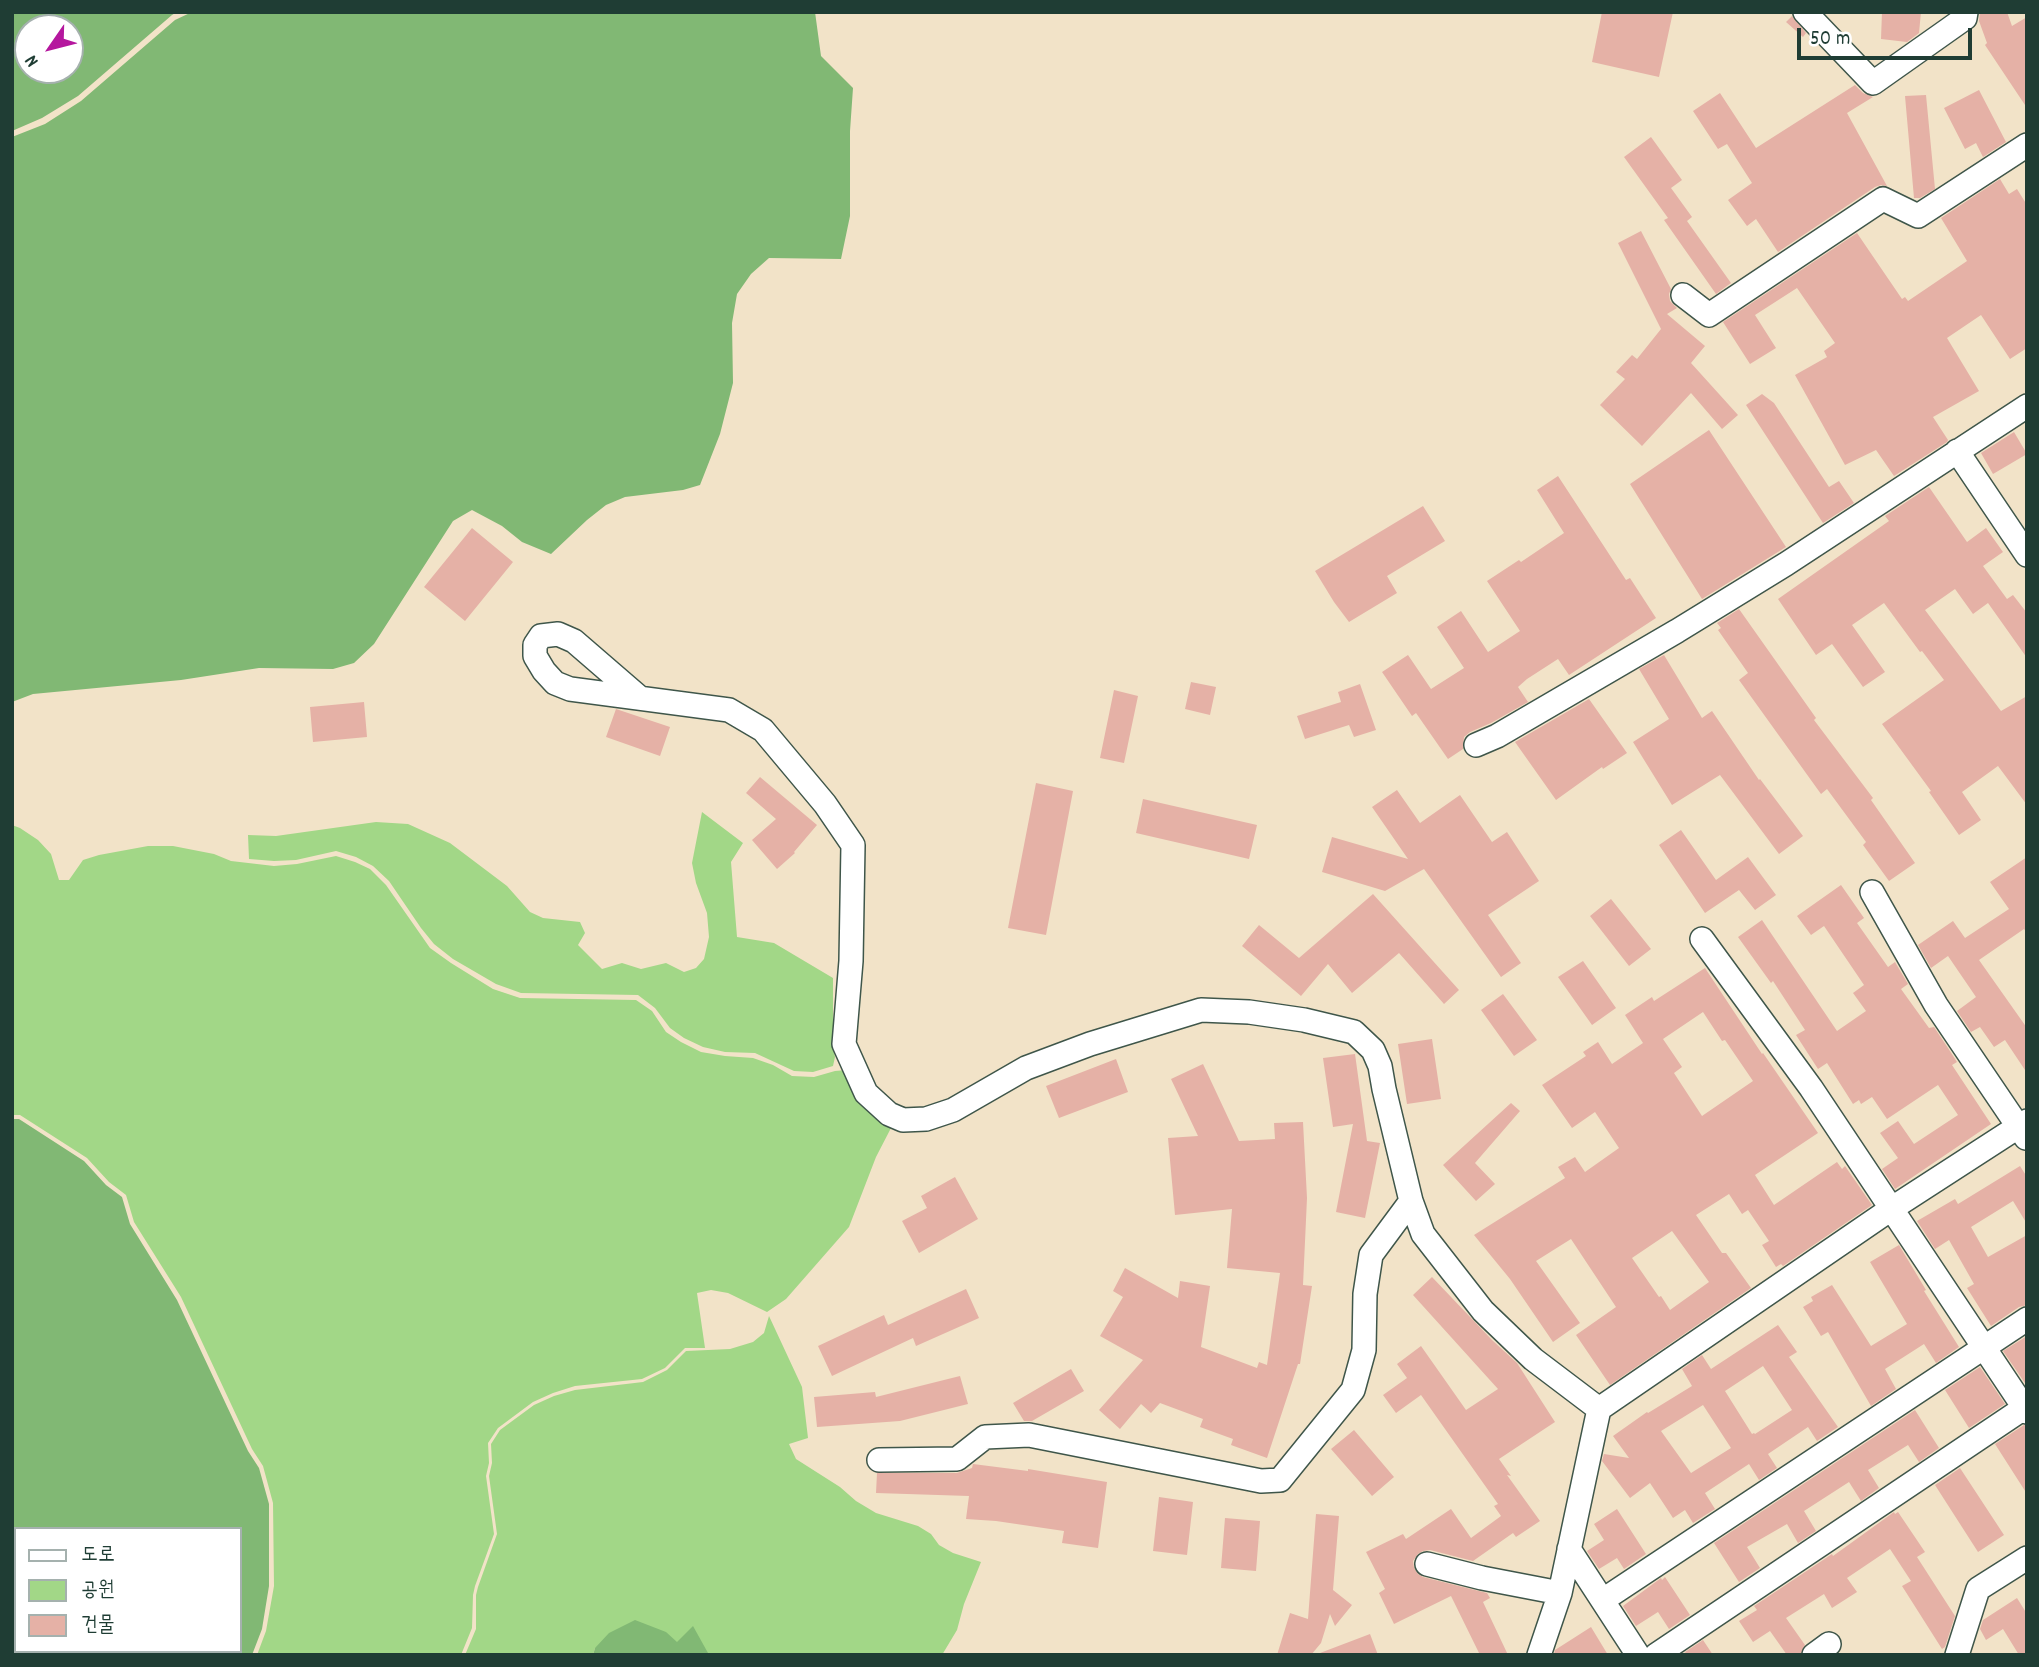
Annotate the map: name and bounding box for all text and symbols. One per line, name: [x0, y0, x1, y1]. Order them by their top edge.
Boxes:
north arrow: [14, 14, 84, 84]
scale bar: [1801, 14, 1976, 58]
text: 50 m: [1810, 25, 1850, 55]
text: N: [19, 49, 47, 72]
legend: [14, 1527, 242, 1653]
text: 도로: [81, 1541, 115, 1571]
text: 공원: [81, 1576, 115, 1606]
text: 건물: [81, 1611, 115, 1641]

